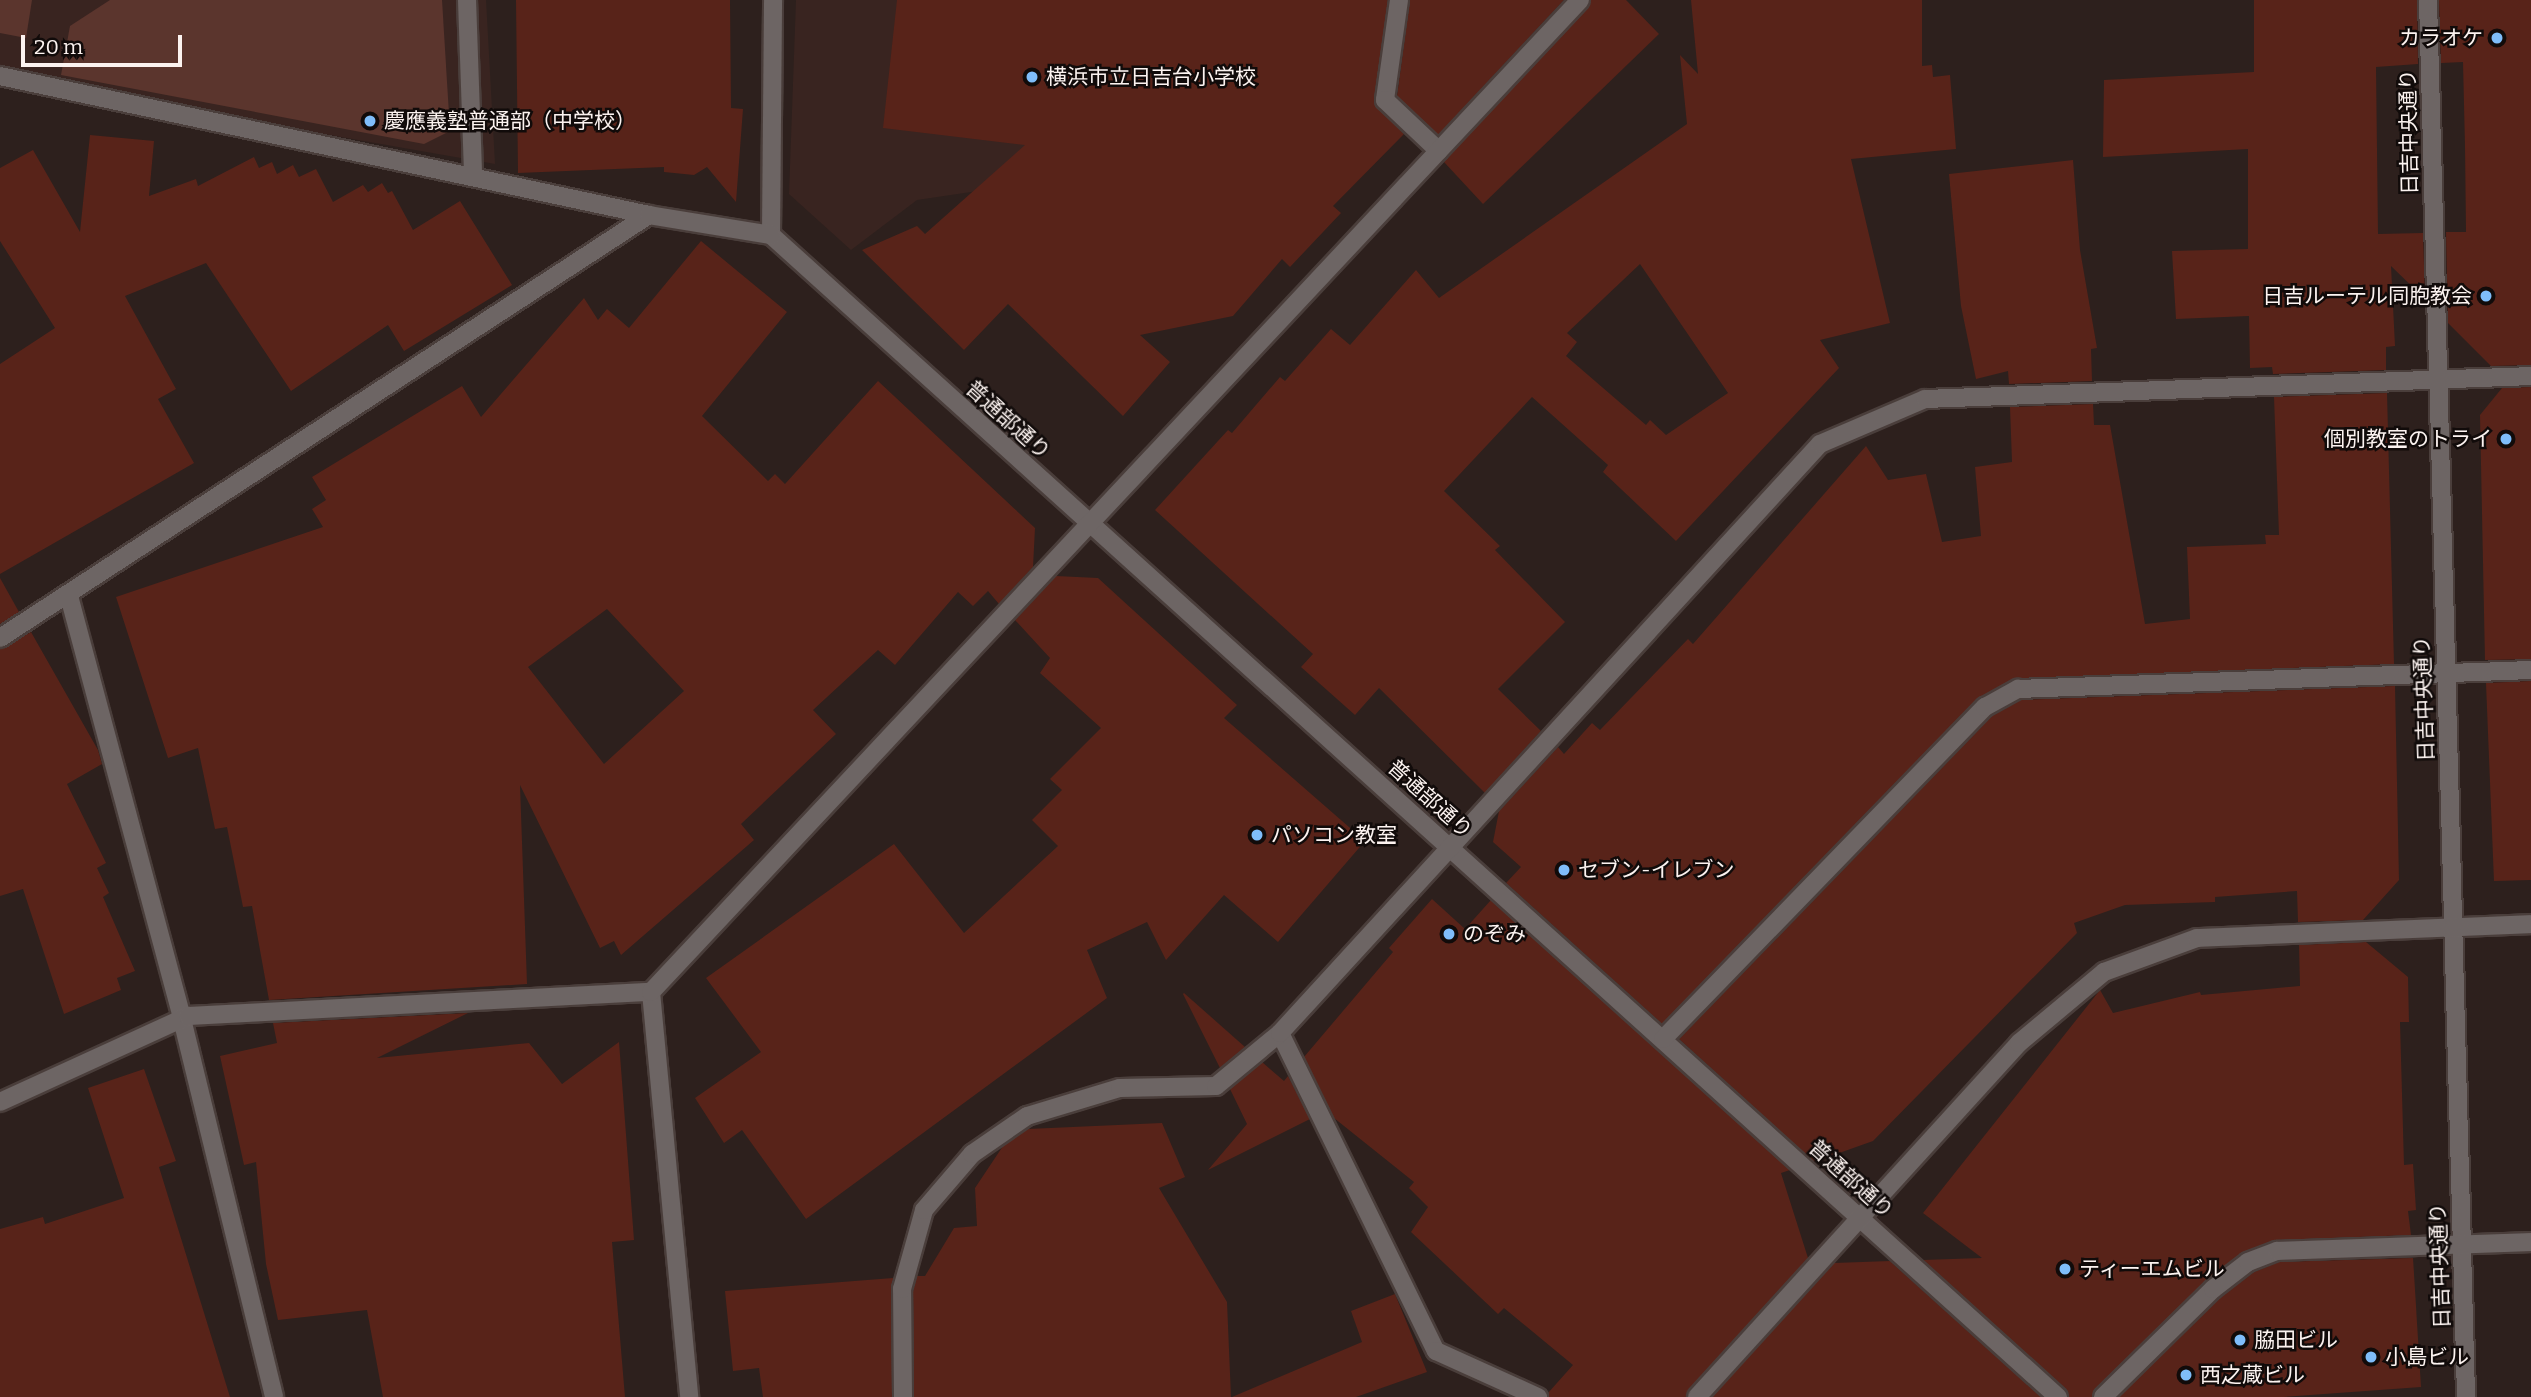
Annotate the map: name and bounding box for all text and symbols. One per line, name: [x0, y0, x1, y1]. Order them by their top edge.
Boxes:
scale bar: [24, 21, 186, 65]
place label: カラオケ: [2399, 25, 2483, 51]
marker: カラオケ: [2489, 30, 2505, 46]
text: 20 m: [34, 34, 83, 60]
place label: 横浜市立日吉台小学校: [1046, 64, 1256, 90]
marker: 横浜市立日吉台小学校: [1024, 69, 1040, 85]
street label: 日吉中央通り: [2395, 69, 2423, 195]
place label: 慶應義塾普通部（中学校）: [384, 108, 636, 134]
marker: 慶應義塾普通部（中学校）: [362, 113, 378, 129]
place label: 日吉ルーテル同胞教会: [2262, 283, 2472, 309]
marker: 日吉ルーテル同胞教会: [2478, 288, 2494, 304]
street label: 普通部通り: [961, 376, 1055, 464]
place label: 個別教室のトライ: [2324, 426, 2492, 452]
marker: 個別教室のトライ: [2498, 431, 2514, 447]
street label: 日吉中央通り: [2409, 636, 2439, 762]
street label: 普通部通り: [1383, 755, 1477, 843]
place label: パソコン教室: [1271, 822, 1397, 848]
marker: パソコン教室: [1249, 827, 1265, 843]
place label: セブン-イレブン: [1578, 857, 1735, 883]
marker: セブン-イレブン: [1556, 862, 1572, 878]
place label: のぞみ: [1463, 921, 1526, 947]
marker: のぞみ: [1441, 926, 1457, 942]
street label: 普通部通り: [1804, 1135, 1898, 1223]
street label: 日吉中央通り: [2425, 1203, 2455, 1329]
place label: ティーエムビル: [2079, 1256, 2226, 1282]
marker: ティーエムビル: [2057, 1261, 2073, 1277]
place label: 脇田ビル: [2254, 1327, 2338, 1353]
marker: 脇田ビル: [2232, 1332, 2248, 1348]
place label: 小島ビル: [2385, 1344, 2469, 1370]
marker: 小島ビル: [2363, 1349, 2379, 1365]
place label: 西之蔵ビル: [2200, 1362, 2305, 1388]
marker: 西之蔵ビル: [2178, 1367, 2194, 1383]

